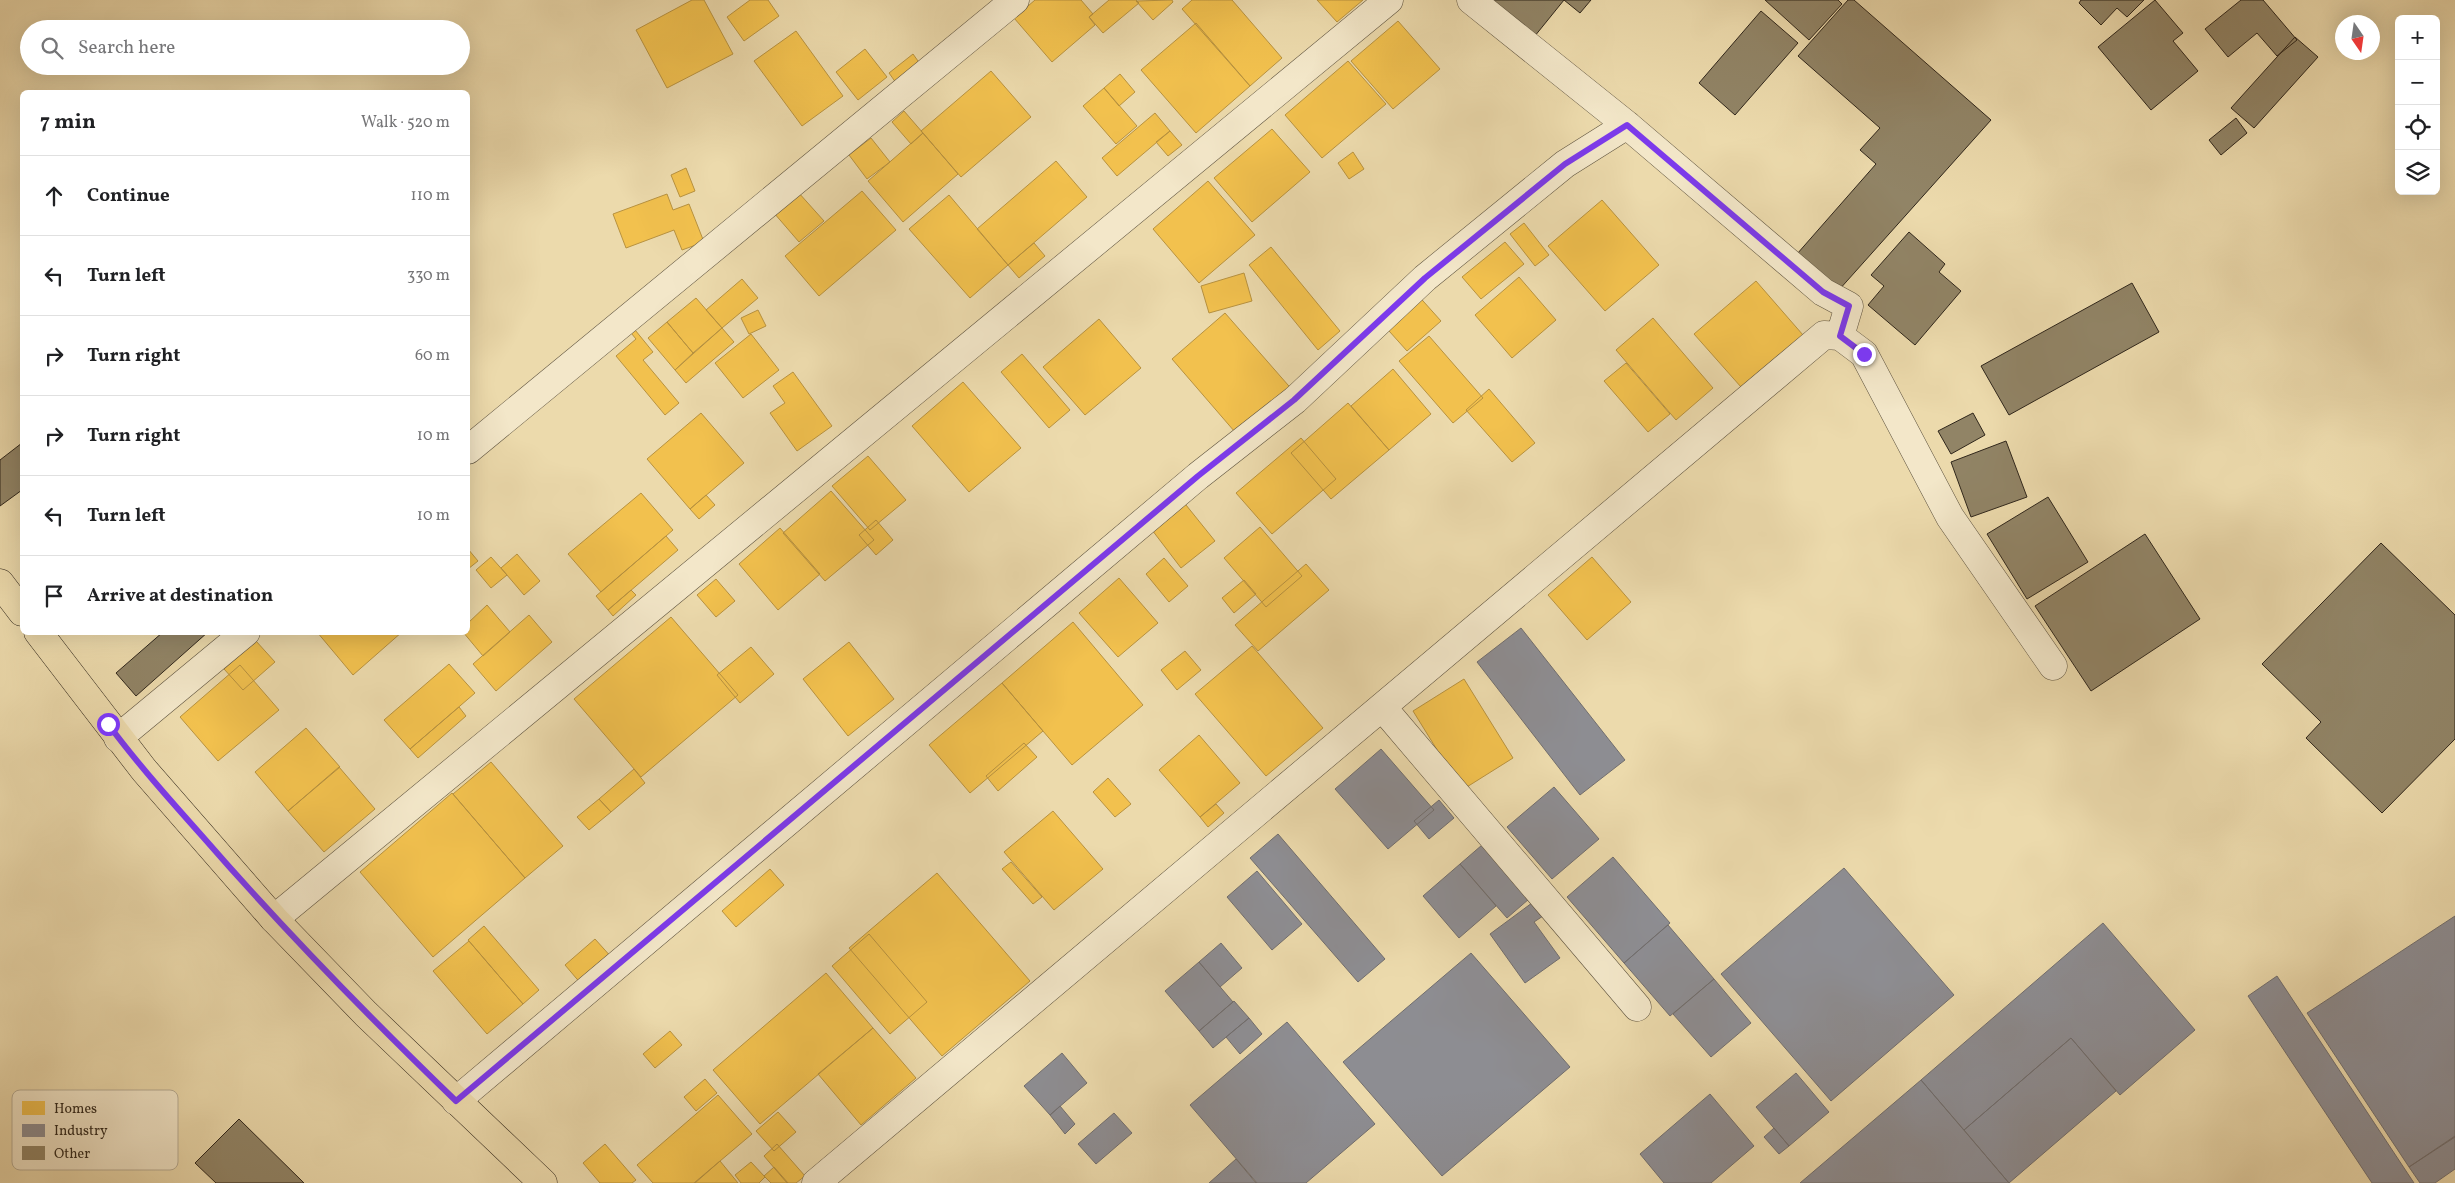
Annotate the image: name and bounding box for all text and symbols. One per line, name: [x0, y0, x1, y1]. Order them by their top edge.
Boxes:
north arrow: [2335, 15, 2380, 60]
map controls: [2395, 15, 2440, 195]
button: +: [2395, 15, 2440, 60]
search box: [20, 20, 470, 75]
icon: search: [38, 34, 66, 62]
text: Search here: [78, 35, 175, 61]
button: −: [2395, 60, 2440, 105]
button: locate: [2395, 105, 2440, 150]
text: 7 min: [40, 108, 96, 137]
text: Walk · 520 m: [361, 112, 450, 134]
button: layers: [2395, 150, 2440, 195]
icon: ahead: [40, 182, 68, 210]
text: Continue: [87, 183, 170, 209]
text: 110 m: [411, 185, 450, 207]
icon: left: [40, 262, 68, 290]
text: Turn left: [87, 263, 166, 289]
text: 330 m: [407, 265, 450, 287]
icon: right: [40, 342, 68, 370]
text: Turn right: [87, 343, 180, 369]
route end: [1853, 343, 1876, 366]
text: 60 m: [415, 345, 450, 367]
icon: right: [40, 422, 68, 450]
text: Turn right: [87, 423, 180, 449]
text: 10 m: [417, 425, 450, 447]
icon: left: [40, 502, 68, 530]
text: Turn left: [87, 503, 166, 529]
text: 10 m: [417, 505, 450, 527]
icon: arrive: [40, 582, 68, 610]
text: Arrive at destination: [87, 583, 273, 609]
route start: [97, 713, 120, 736]
legend: [12, 1090, 178, 1170]
text: Homes: [54, 1100, 97, 1119]
text: Industry: [54, 1122, 108, 1141]
text: Other: [54, 1145, 90, 1164]

